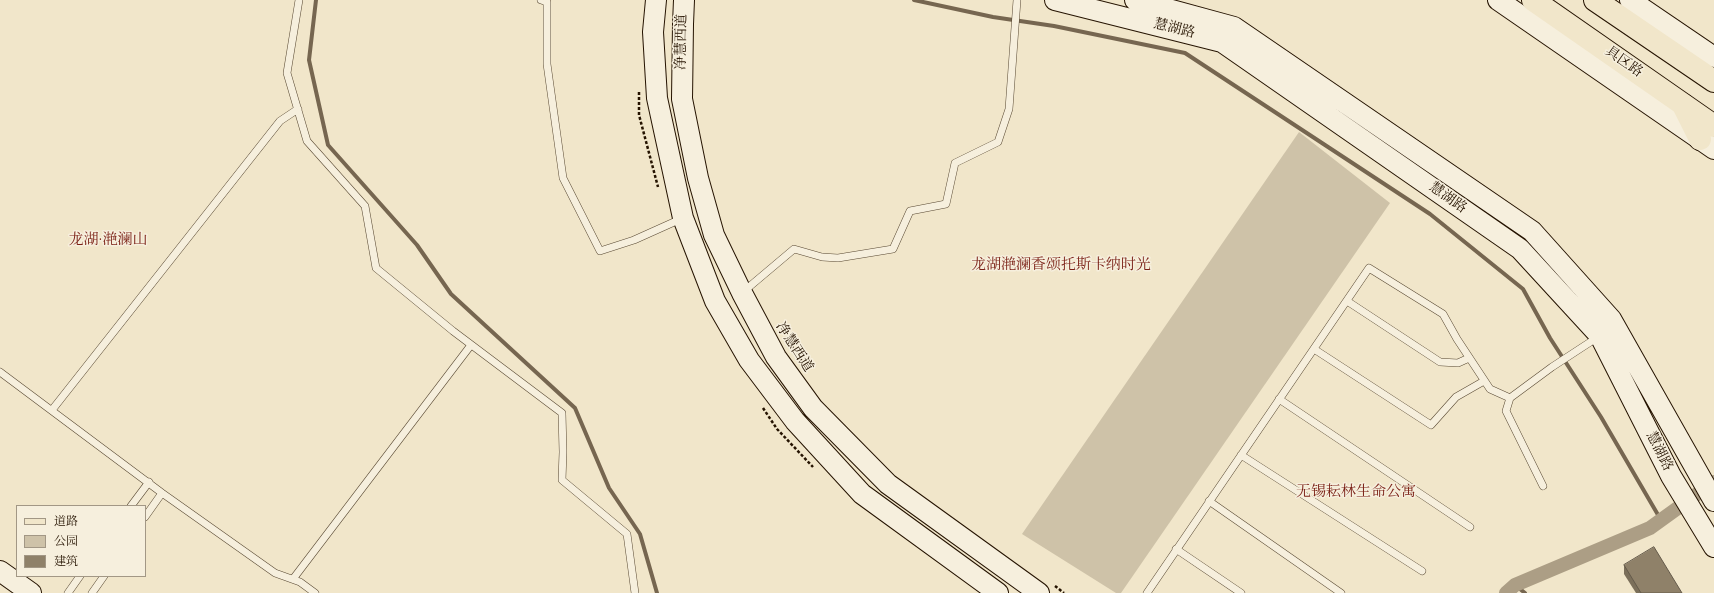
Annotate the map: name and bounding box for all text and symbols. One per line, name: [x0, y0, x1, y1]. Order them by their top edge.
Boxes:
street label: 净慧西道: [674, 14, 692, 70]
street label: 慧湖路: [1152, 17, 1196, 43]
street label: 具区路: [1601, 44, 1645, 82]
street label: 慧湖路: [1425, 180, 1469, 218]
district label: 龙湖·滟澜山: [69, 232, 147, 250]
district label: 龙湖滟澜香颂托斯卡纳时光: [971, 257, 1151, 275]
street label: 净慧西道: [771, 320, 815, 376]
street label: 慧湖路: [1641, 429, 1675, 475]
district label: 无锡耘林生命公寓: [1296, 484, 1416, 502]
legend: [16, 505, 146, 577]
text: 道路: [54, 513, 78, 531]
text: 公园: [54, 533, 78, 551]
text: 建筑: [54, 553, 78, 571]

